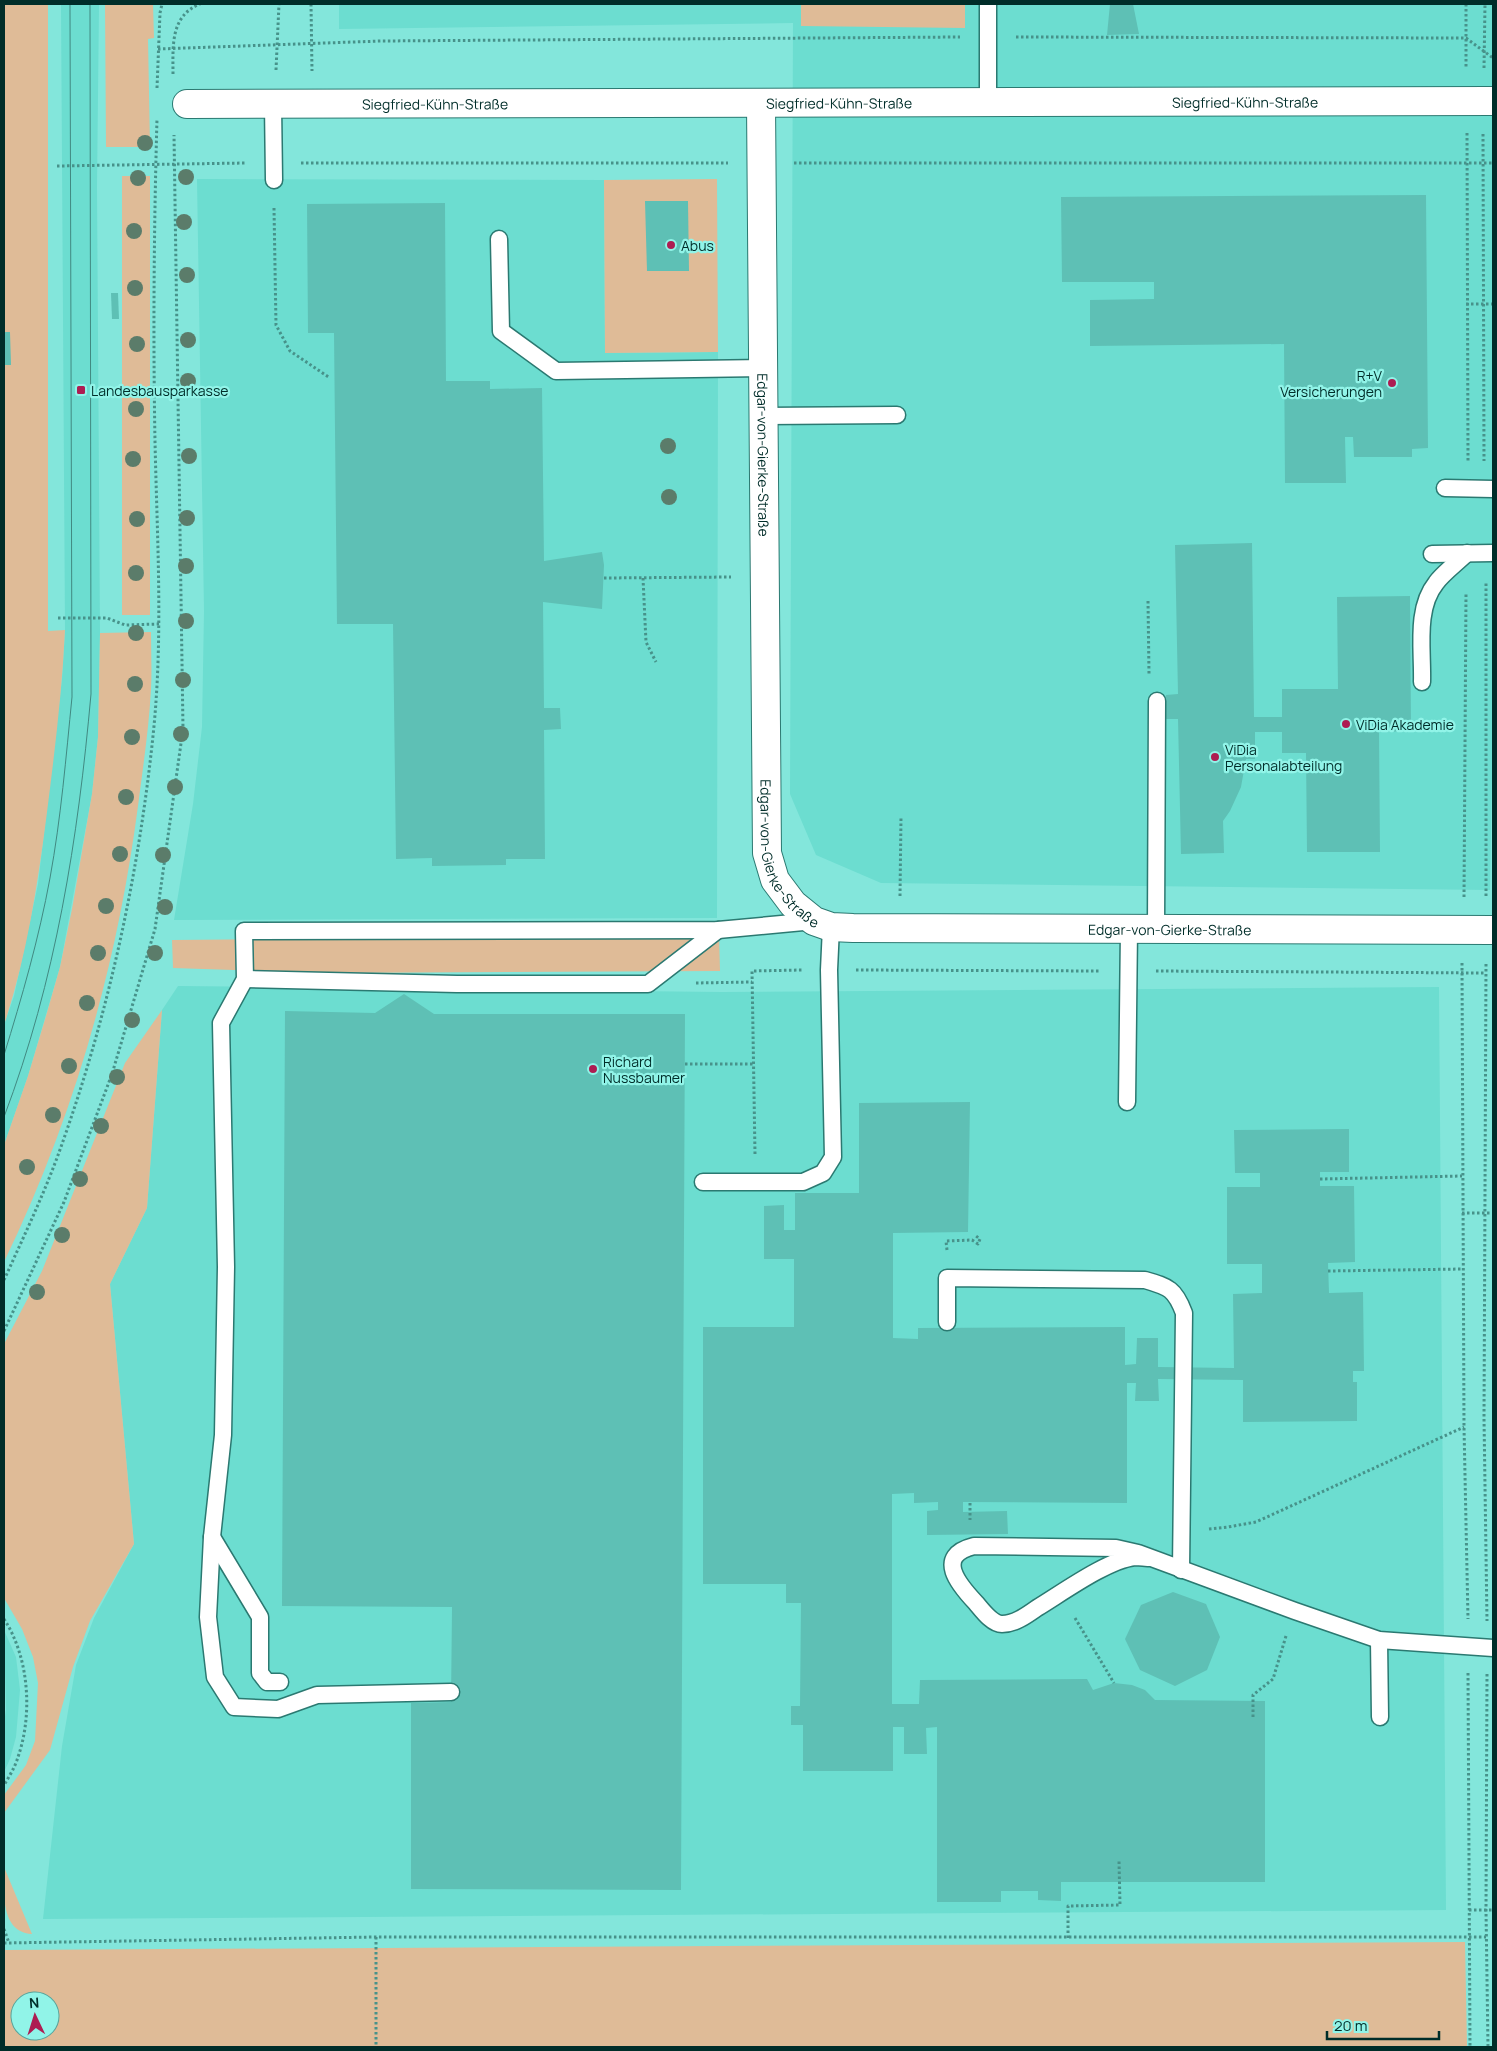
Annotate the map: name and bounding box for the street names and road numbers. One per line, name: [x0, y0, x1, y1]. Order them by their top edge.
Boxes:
street label: Siegfried-Kühn-Straße: [1172, 92, 1318, 111]
street label: Siegfried-Kühn-Straße: [766, 93, 912, 112]
street label: Siegfried-Kühn-Straße: [362, 94, 508, 113]
street label: Edgar-von-Gierke-Straße: [754, 373, 774, 537]
street label: Edgar-von-Gierke-Straße: [757, 779, 821, 931]
street label: Edgar-von-Gierke-Straße: [1088, 919, 1251, 939]

